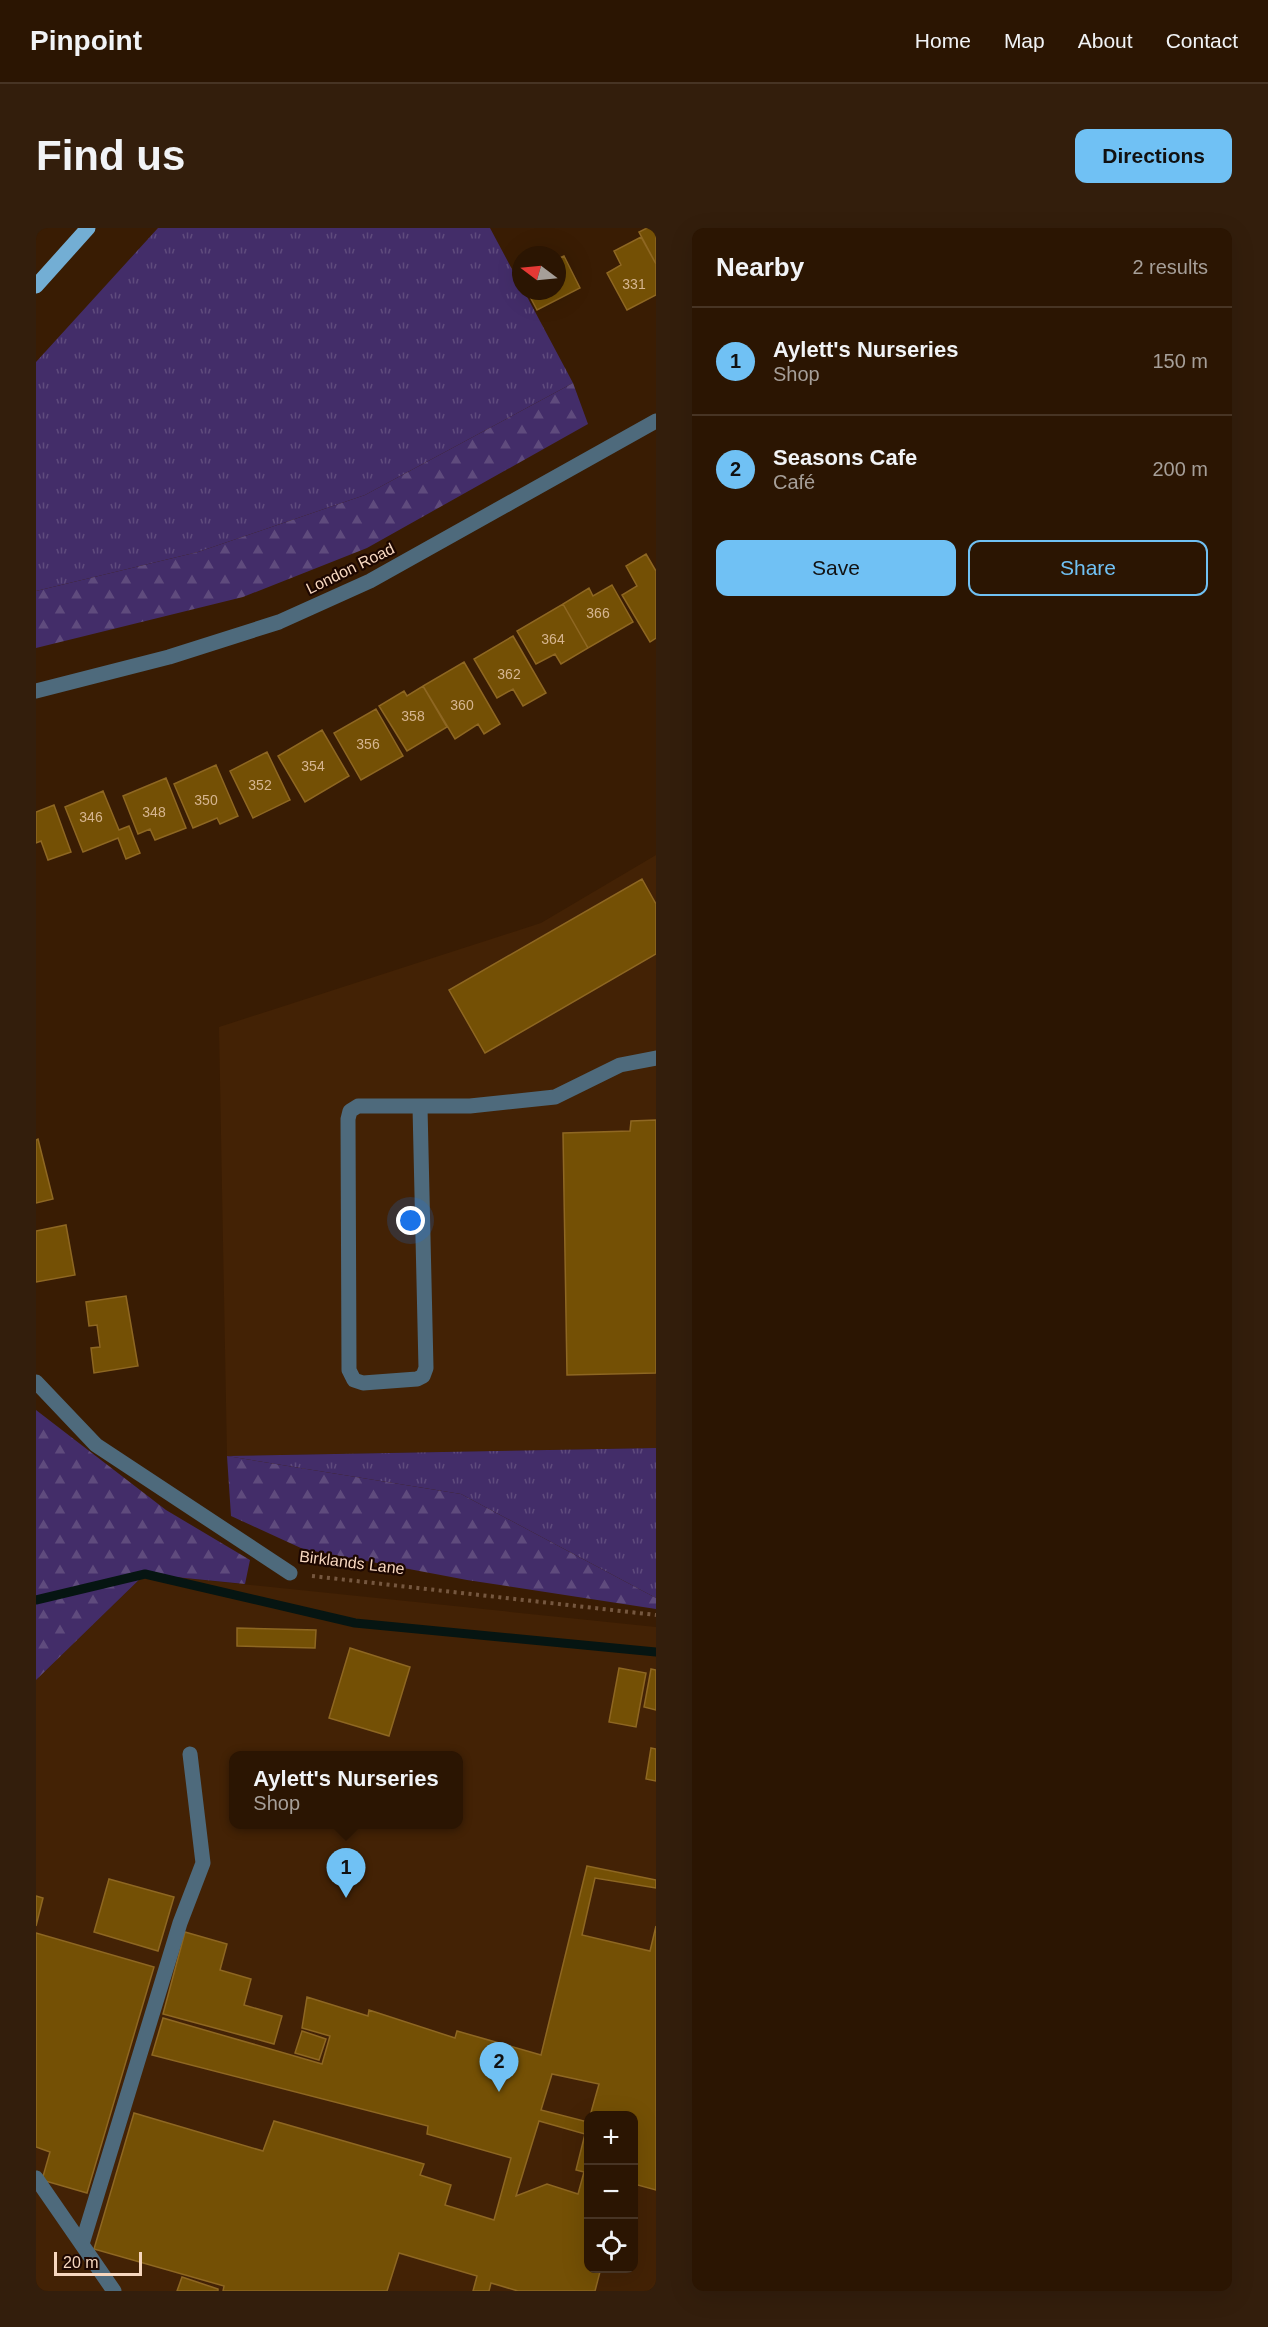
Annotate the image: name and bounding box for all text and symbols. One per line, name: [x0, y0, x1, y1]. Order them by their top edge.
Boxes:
text: Pinpoint: [30, 25, 142, 56]
text: Home: [915, 29, 971, 52]
text: Map: [1004, 29, 1045, 52]
text: About: [1078, 29, 1133, 52]
text: Contact: [1166, 29, 1238, 52]
button: Directions: [1075, 129, 1232, 183]
text: Find us: [36, 132, 185, 179]
north arrow: [512, 246, 566, 300]
text: Nearby: [716, 252, 804, 282]
text: 2 results: [1132, 256, 1208, 278]
house number: 331: [622, 276, 646, 292]
text: Aylett's Nurseries: [773, 337, 958, 362]
text: 1: [730, 350, 741, 372]
text: 150 m: [1152, 350, 1208, 372]
text: Shop: [773, 363, 820, 385]
text: Seasons Cafe: [773, 445, 917, 470]
text: 2: [730, 458, 741, 480]
text: 200 m: [1152, 458, 1208, 480]
text: Café: [773, 471, 815, 493]
street label: London Road: [303, 540, 397, 597]
button: Save: [716, 540, 956, 596]
button: Share: [968, 540, 1208, 596]
house number: 366: [586, 605, 610, 621]
house number: 364: [541, 631, 565, 647]
house number: 362: [497, 666, 521, 682]
house number: 360: [450, 697, 474, 713]
house number: 358: [401, 708, 425, 724]
house number: 356: [356, 736, 380, 752]
house number: 354: [301, 758, 325, 774]
house number: 352: [248, 777, 272, 793]
house number: 350: [194, 792, 218, 808]
house number: 348: [142, 804, 166, 820]
house number: 346: [79, 809, 103, 825]
your location: [396, 1206, 425, 1235]
street label: Birklands Lane: [298, 1548, 406, 1577]
popup: [229, 1751, 463, 1829]
text: Aylett's Nurseries: [253, 1766, 439, 1791]
text: Shop: [253, 1792, 300, 1814]
pin: 1: [326, 1848, 366, 1898]
pin: 2: [480, 2042, 518, 2092]
map controls: [584, 2111, 638, 2273]
button: +: [584, 2111, 638, 2165]
button: −: [584, 2165, 638, 2219]
button: locate: [584, 2219, 638, 2273]
scale bar: [54, 2249, 142, 2276]
text: 20 m: [63, 2254, 99, 2271]

